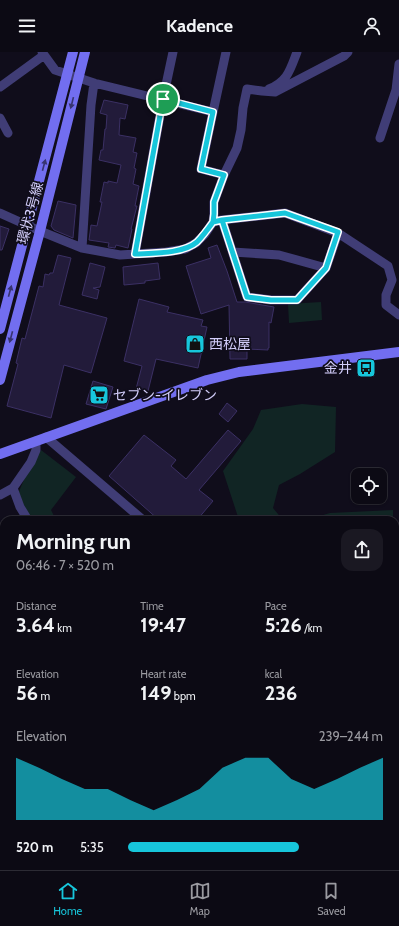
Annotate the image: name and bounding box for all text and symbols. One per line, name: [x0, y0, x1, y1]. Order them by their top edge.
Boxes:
icon: menu: [16, 15, 38, 37]
text: Kadence: [166, 15, 233, 37]
icon: person: [361, 15, 383, 37]
pin: [146, 82, 180, 116]
icon: arrive: [152, 88, 174, 110]
one-way arrow: [69, 97, 75, 110]
one-way arrow: [41, 159, 47, 172]
street label: 環状3号線: [13, 180, 47, 246]
one-way arrow: [7, 285, 13, 297]
one-way arrow: [8, 331, 14, 343]
shop icon: 西松屋: [184, 333, 206, 355]
place label: 西松屋: [209, 335, 251, 353]
bus stop icon: 金井: [355, 357, 377, 379]
place label: 金井: [324, 359, 352, 377]
supermarket icon: セブン-イレブン: [88, 384, 110, 406]
place label: セブン-イレブン: [113, 386, 217, 404]
map controls: [351, 468, 387, 504]
button: locate: [351, 468, 387, 504]
text: Morning run: [16, 528, 131, 555]
button: share: [341, 529, 383, 571]
text: 06:46 · 7 × 520 m: [16, 557, 114, 573]
text: Distance: [16, 599, 57, 613]
text: Time: [140, 599, 164, 613]
text: Pace: [265, 599, 287, 613]
text: 3.64: [16, 613, 55, 637]
text: 19:47: [140, 613, 186, 637]
text: 5:26: [265, 613, 302, 637]
text: km: [55, 621, 72, 635]
text: /km: [302, 621, 322, 635]
text: Elevation: [16, 667, 59, 681]
text: Heart rate: [140, 667, 186, 681]
text: kcal: [265, 667, 282, 681]
text: 56: [16, 681, 38, 705]
text: 149: [140, 681, 171, 705]
text: 236: [265, 681, 297, 705]
text: m: [38, 689, 50, 703]
text: bpm: [171, 689, 196, 703]
text: Elevation: [16, 728, 67, 744]
text: 239–244 m: [319, 728, 383, 744]
text: 520 m: [16, 839, 53, 855]
text: 5:35: [80, 839, 104, 855]
tab: Home: [53, 880, 82, 918]
tab: Map: [189, 880, 211, 918]
tab: Saved: [317, 880, 346, 918]

